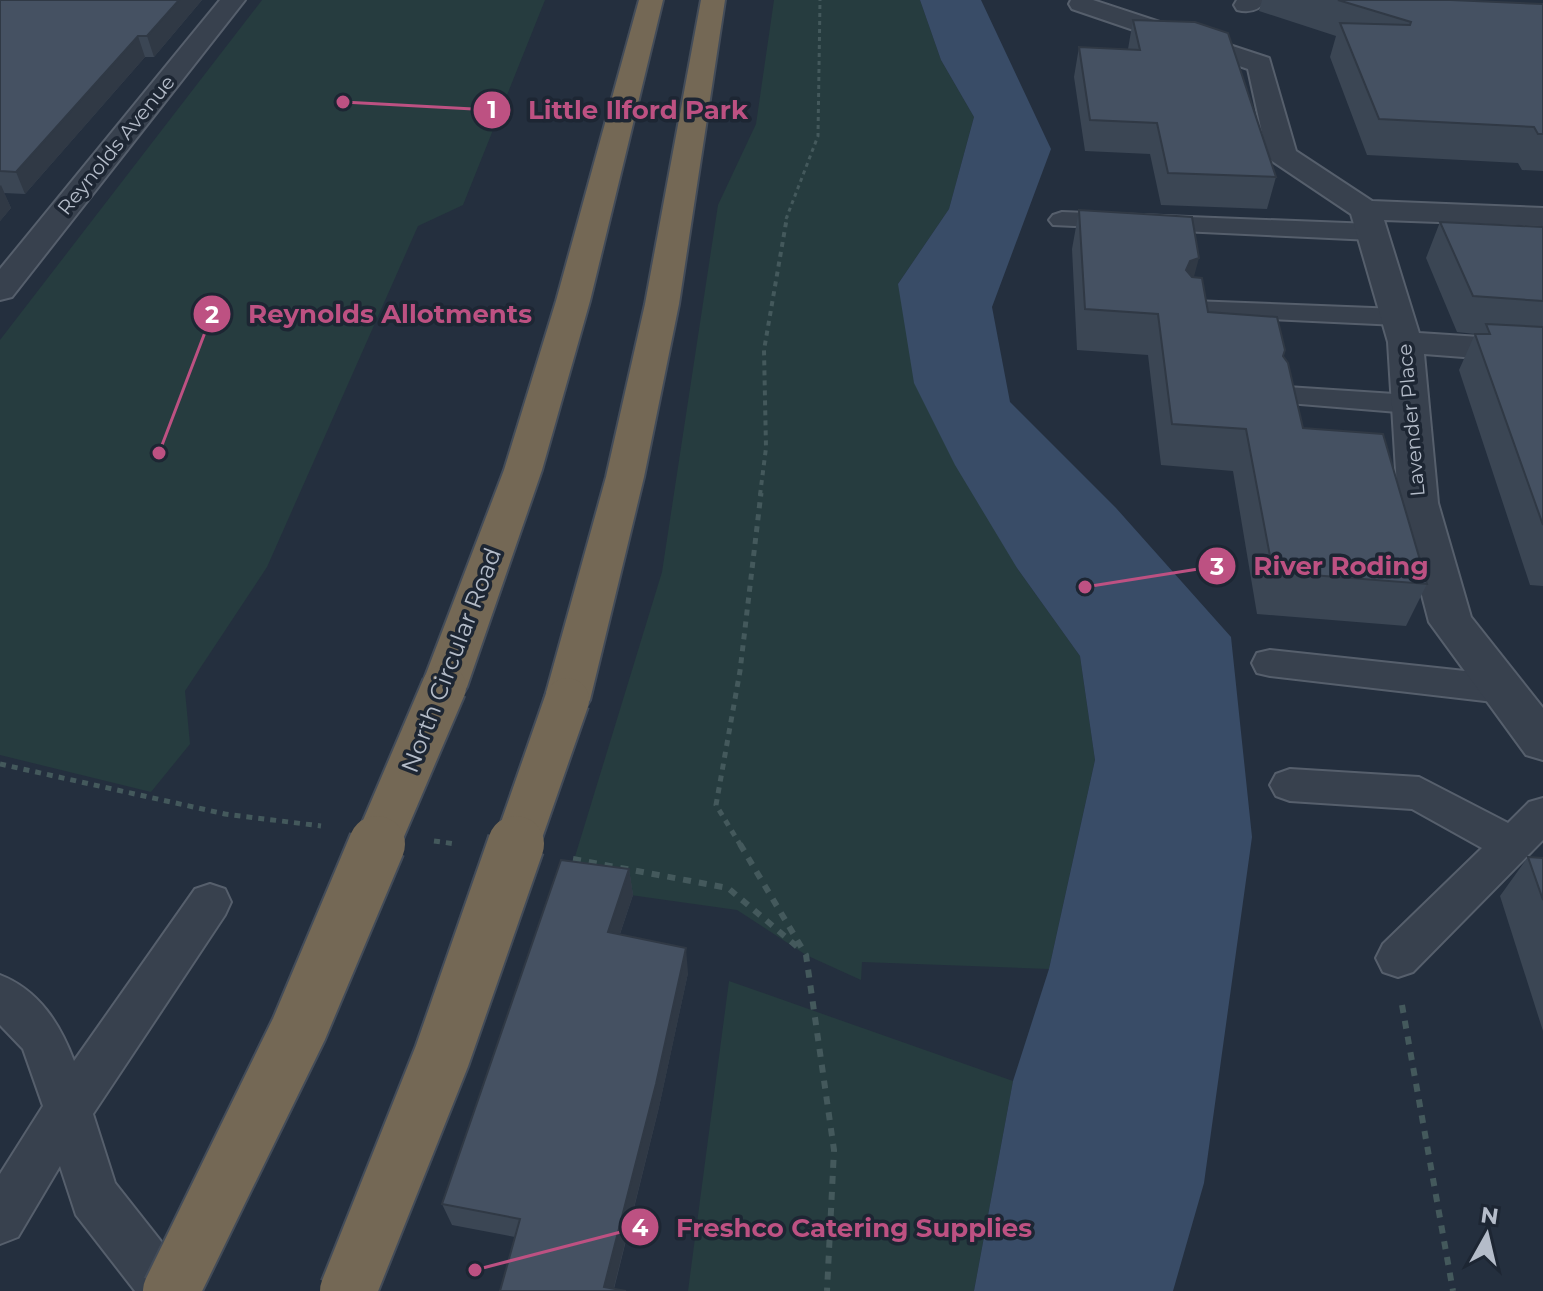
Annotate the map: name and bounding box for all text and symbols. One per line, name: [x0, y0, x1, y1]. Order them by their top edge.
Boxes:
street label: Reynolds Avenue: [52, 70, 180, 220]
callout: Little Ilford Park: [472, 85, 764, 135]
text: Little Ilford Park: [528, 94, 749, 126]
text: 1: [487, 95, 497, 124]
callout: Reynolds Allotments: [192, 289, 548, 339]
text: Reynolds Allotments: [248, 298, 532, 330]
text: 2: [205, 300, 219, 329]
street label: Lavender Place: [1392, 343, 1430, 497]
callout: River Roding: [1197, 541, 1444, 591]
street label: North Circular Road: [395, 543, 507, 777]
text: River Roding: [1253, 550, 1429, 582]
text: 3: [1209, 552, 1224, 581]
north arrow: [1447, 1195, 1527, 1275]
text: N: [1479, 1201, 1500, 1230]
callout: Freshco Catering Supplies: [620, 1202, 1048, 1252]
text: Freshco Catering Supplies: [676, 1212, 1032, 1244]
text: 4: [632, 1213, 649, 1242]

